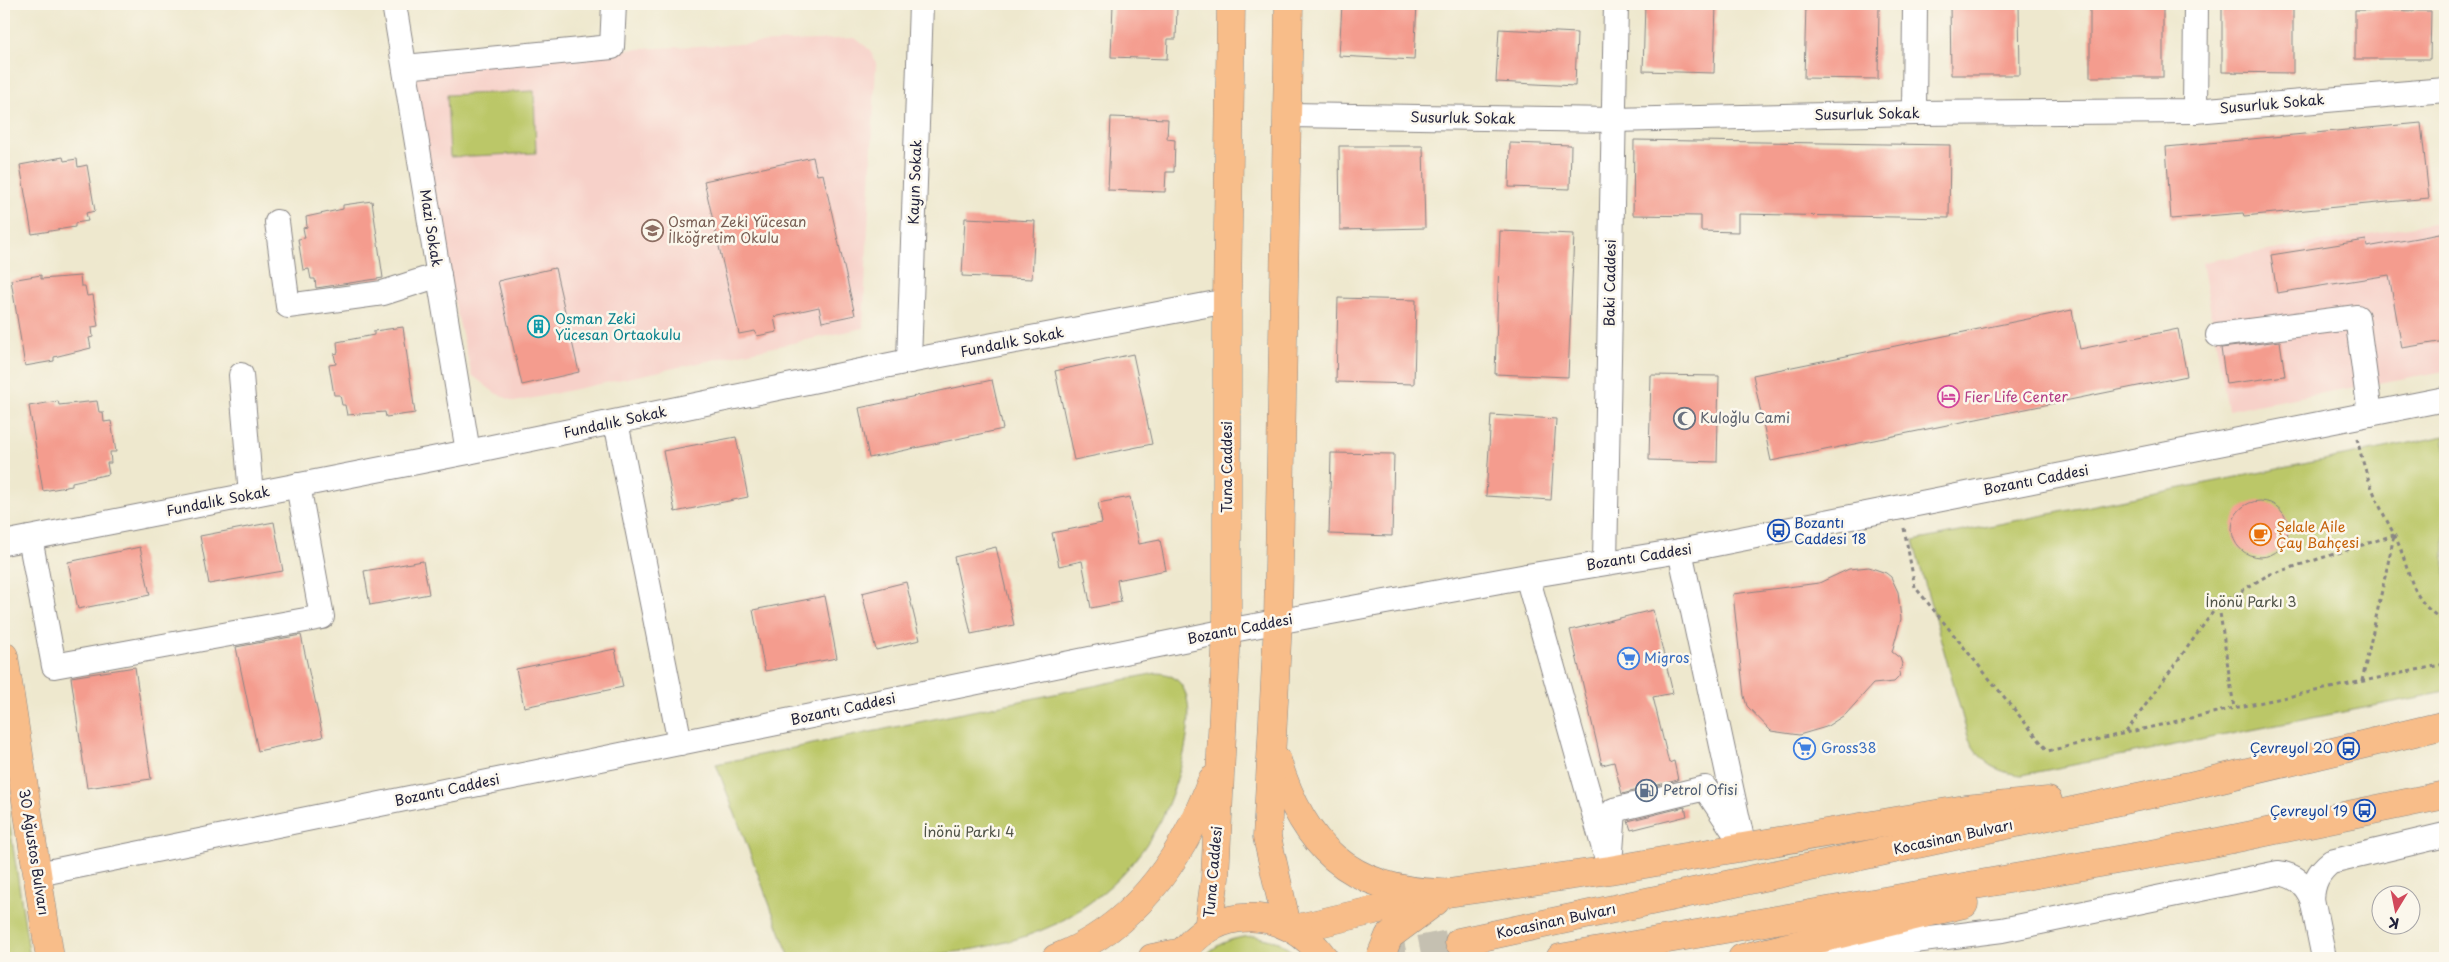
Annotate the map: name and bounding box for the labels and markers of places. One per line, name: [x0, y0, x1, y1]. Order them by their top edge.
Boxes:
place label: Osman Zeki Yücesan İlköğretim Okulu: [668, 211, 806, 248]
school or university icon: Osman Zeki Yücesan İlköğretim Okulu: [640, 218, 664, 242]
place label: Osman Zeki Yücesan Ortaokulu: [555, 308, 681, 345]
building icon: Osman Zeki Yücesan Ortaokulu: [527, 315, 551, 339]
hotel icon: Fier Life Center: [1936, 385, 1960, 409]
place label: Fier Life Center: [1964, 386, 2068, 407]
mosque icon: Kuloğlu Cami: [1672, 406, 1696, 430]
place label: Kuloğlu Cami: [1700, 407, 1790, 428]
place label: Bozantı Caddesi 18: [1794, 512, 1866, 549]
place label: Şelale Aile Çay Bahçesi: [2276, 516, 2359, 553]
bus stop icon: Bozantı Caddesi 18: [1766, 519, 1790, 543]
cafe icon: Şelale Aile Çay Bahçesi: [2248, 523, 2272, 547]
supermarket icon: Migros: [1616, 646, 1640, 670]
place label: Migros: [1644, 647, 1689, 668]
supermarket icon: Gross38: [1793, 736, 1817, 760]
bus stop icon: Çevreyol 20: [2337, 736, 2361, 760]
place label: Gross38: [1821, 737, 1876, 758]
place label: Çevreyol 20: [2250, 737, 2333, 758]
fuel station icon: Petrol Ofisi: [1635, 778, 1659, 802]
place label: Petrol Ofisi: [1663, 779, 1738, 800]
bus stop icon: Çevreyol 19: [2352, 799, 2376, 823]
place label: Çevreyol 19: [2270, 800, 2348, 821]

